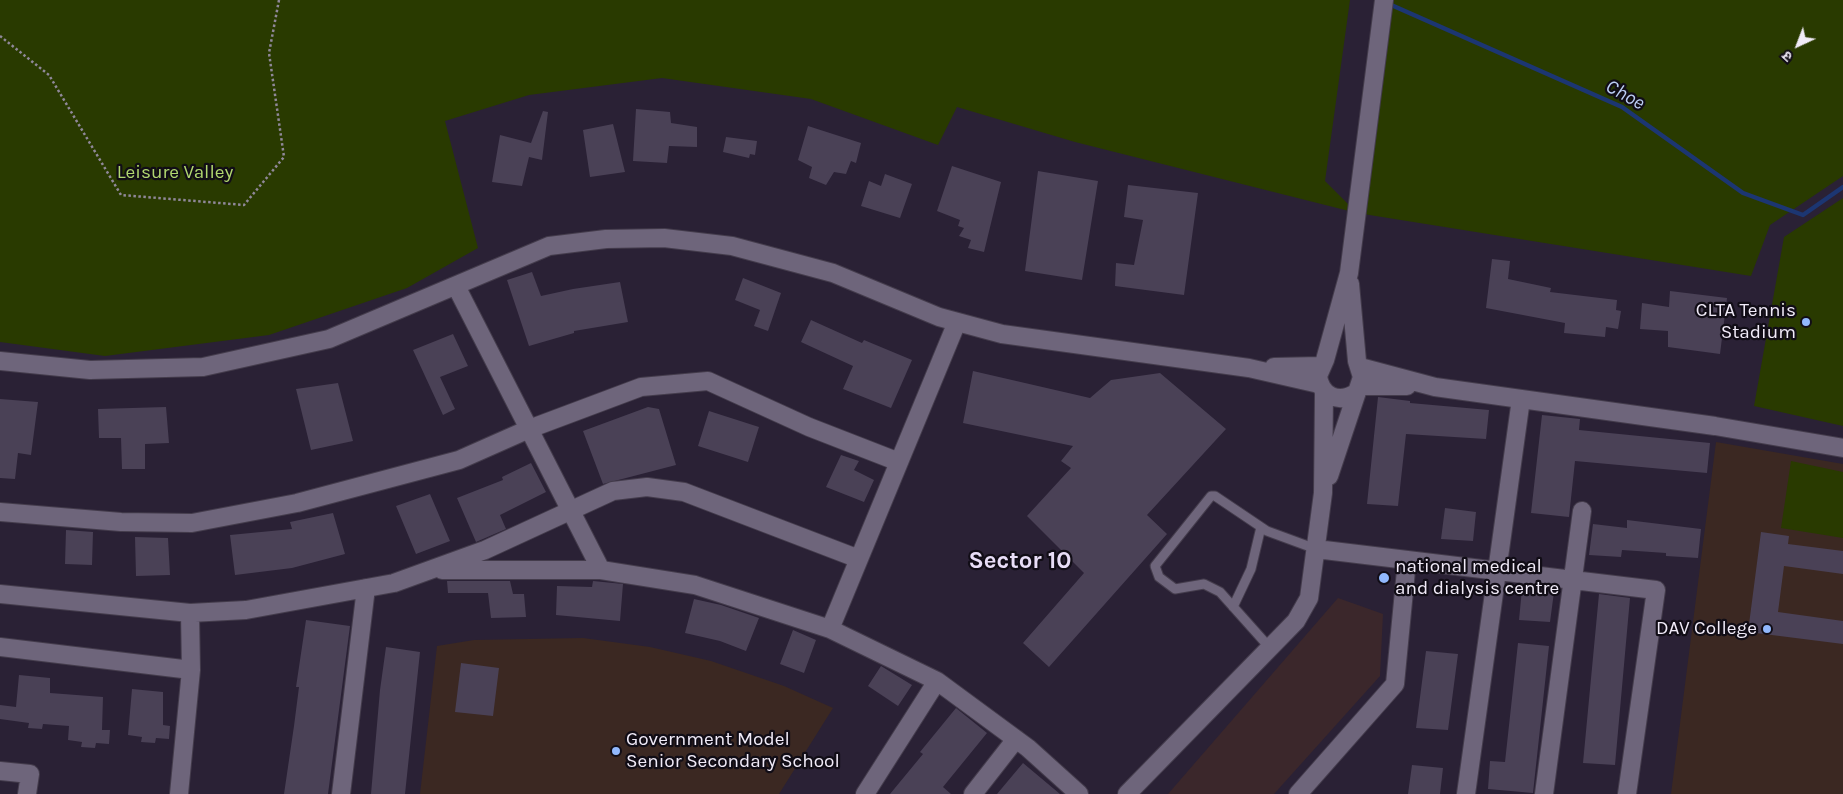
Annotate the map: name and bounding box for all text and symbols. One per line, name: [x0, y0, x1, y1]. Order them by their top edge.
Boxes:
north arrow: [1773, 20, 1823, 70]
text: उ: [1779, 47, 1796, 65]
water label: Choe: [1601, 75, 1649, 115]
park label: Leisure Valley: [117, 162, 233, 184]
place label: CLTA Tennis Stadium: [1696, 300, 1796, 344]
marker: CLTA Tennis Stadium: [1800, 316, 1812, 328]
district label: Sector 10: [968, 547, 1072, 575]
place label: national medical and dialysis centre: [1395, 556, 1559, 600]
marker: national medical and dialysis centre: [1377, 571, 1391, 585]
place label: DAV College: [1656, 618, 1757, 640]
marker: DAV College: [1761, 623, 1773, 635]
place label: Government Model Senior Secondary School: [626, 729, 840, 773]
marker: Government Model Senior Secondary School: [610, 745, 622, 757]

